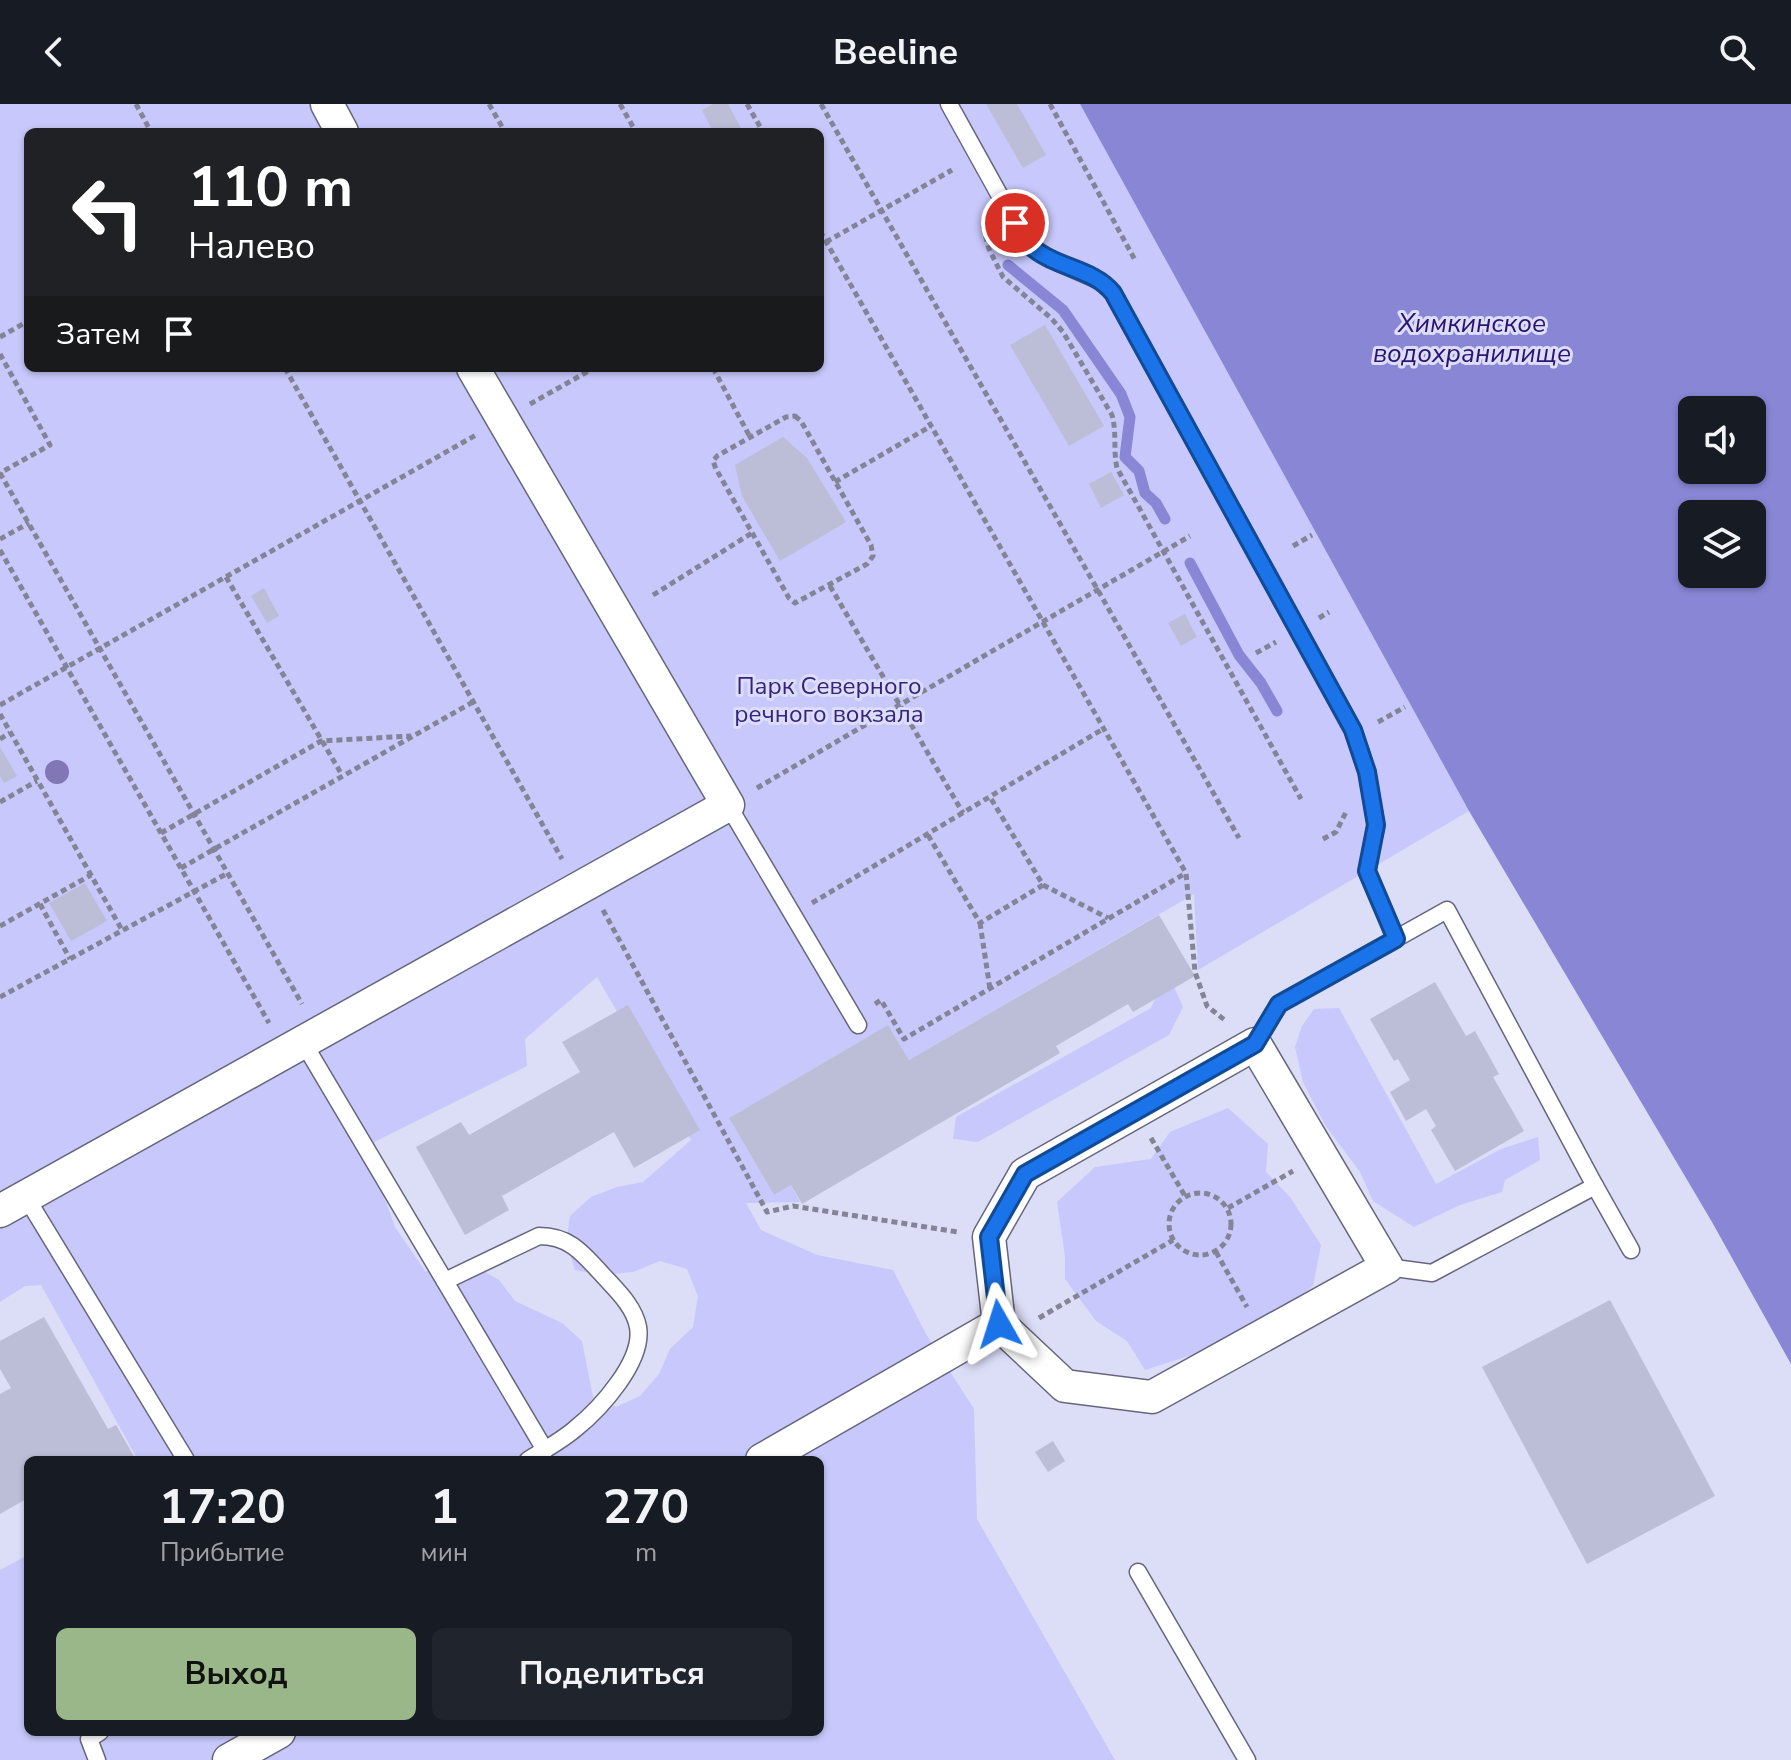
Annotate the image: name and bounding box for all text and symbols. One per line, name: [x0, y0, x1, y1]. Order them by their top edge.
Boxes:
text: Beeline: [833, 28, 958, 77]
icon: back: [32, 30, 76, 74]
icon: search: [1715, 30, 1759, 74]
text: 110 m: [188, 149, 353, 226]
icon: left: [56, 160, 160, 264]
pin: [981, 189, 1049, 257]
icon: arrive: [993, 201, 1037, 245]
text: Налево: [188, 222, 315, 271]
water label: Химкинское водохранилище: [1373, 306, 1571, 371]
icon: arrive: [157, 312, 201, 356]
text: Затем: [56, 314, 141, 355]
map controls: [1678, 396, 1766, 588]
button: sound: [1678, 396, 1766, 484]
button: layers: [1678, 500, 1766, 588]
park label: Парк Северного речного вокзала: [734, 670, 924, 730]
position arrow: [957, 1282, 1041, 1366]
text: 17:20: [159, 1474, 286, 1540]
text: 1: [430, 1474, 459, 1540]
text: 270: [603, 1474, 689, 1540]
text: Прибытие: [160, 1535, 285, 1570]
text: мин: [421, 1535, 468, 1570]
text: m: [635, 1535, 657, 1570]
button: Выход: [56, 1628, 416, 1720]
button: Поделиться: [432, 1628, 792, 1720]

